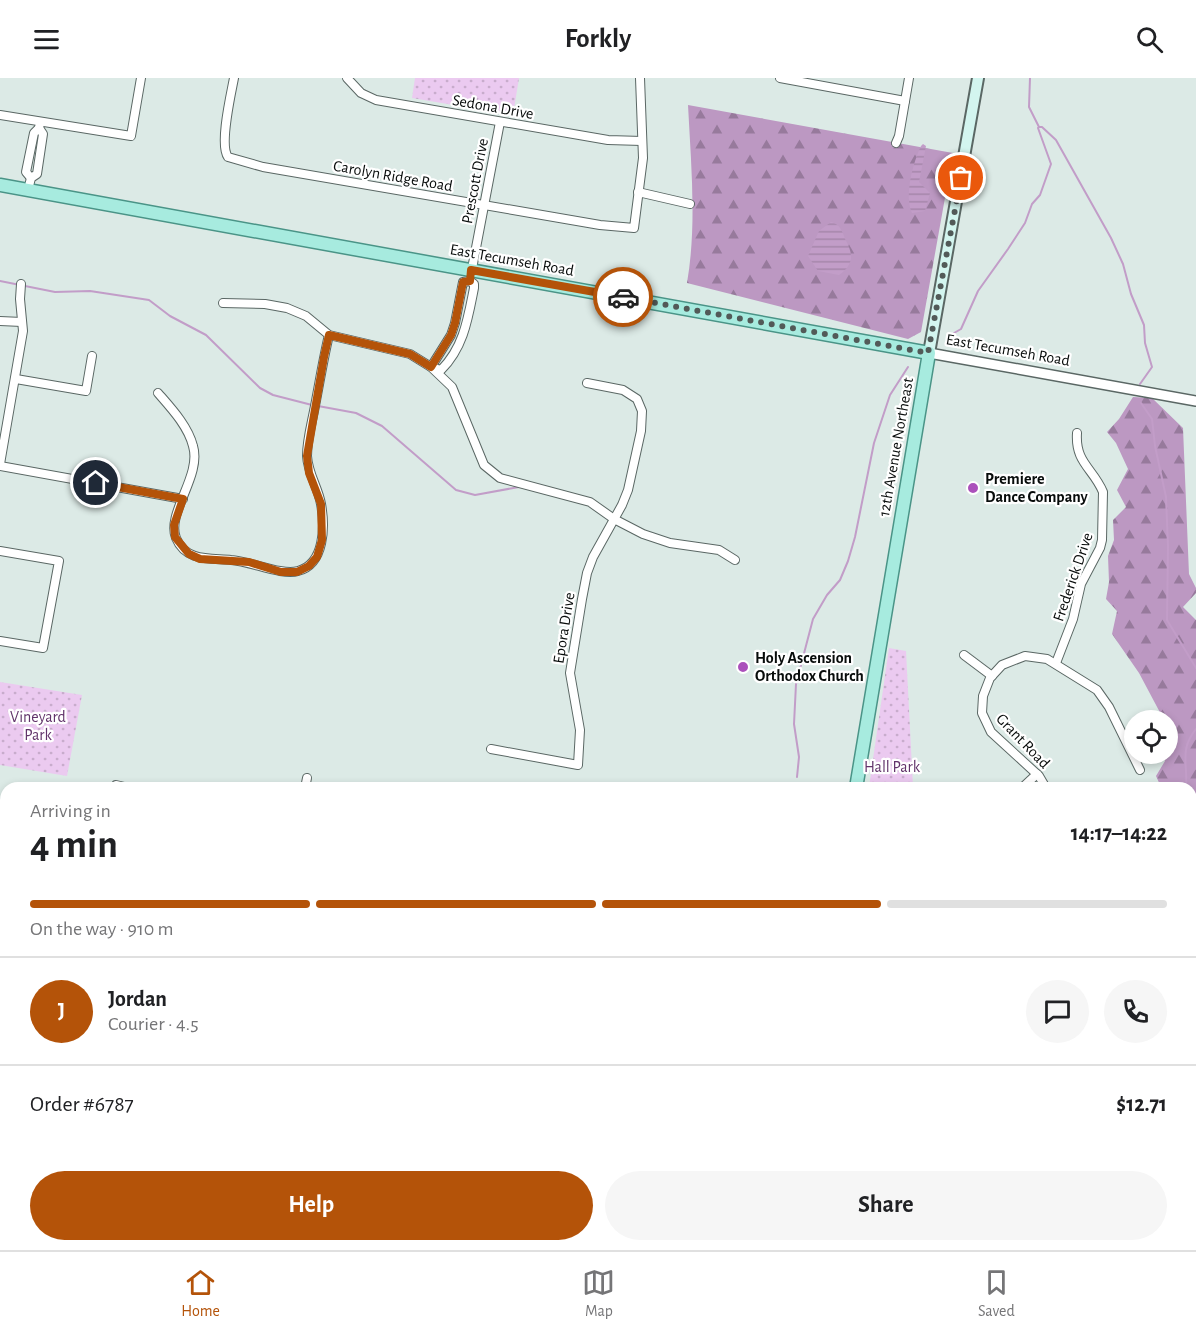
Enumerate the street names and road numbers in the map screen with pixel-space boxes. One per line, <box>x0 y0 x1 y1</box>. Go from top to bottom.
street label: Sedona Drive <box>451 92 535 122</box>
street label: Prescott Drive <box>459 137 491 225</box>
street label: Carolyn Ridge Road <box>332 158 454 195</box>
street label: East Tecumseh Road <box>449 241 575 279</box>
street label: East Tecumseh Road <box>945 331 1071 369</box>
street label: 12th Avenue Northeast <box>876 376 916 518</box>
street label: Frederick Drive <box>1050 530 1096 624</box>
street label: Epora Drive <box>550 591 578 665</box>
street label: Grant Road <box>993 710 1053 772</box>

